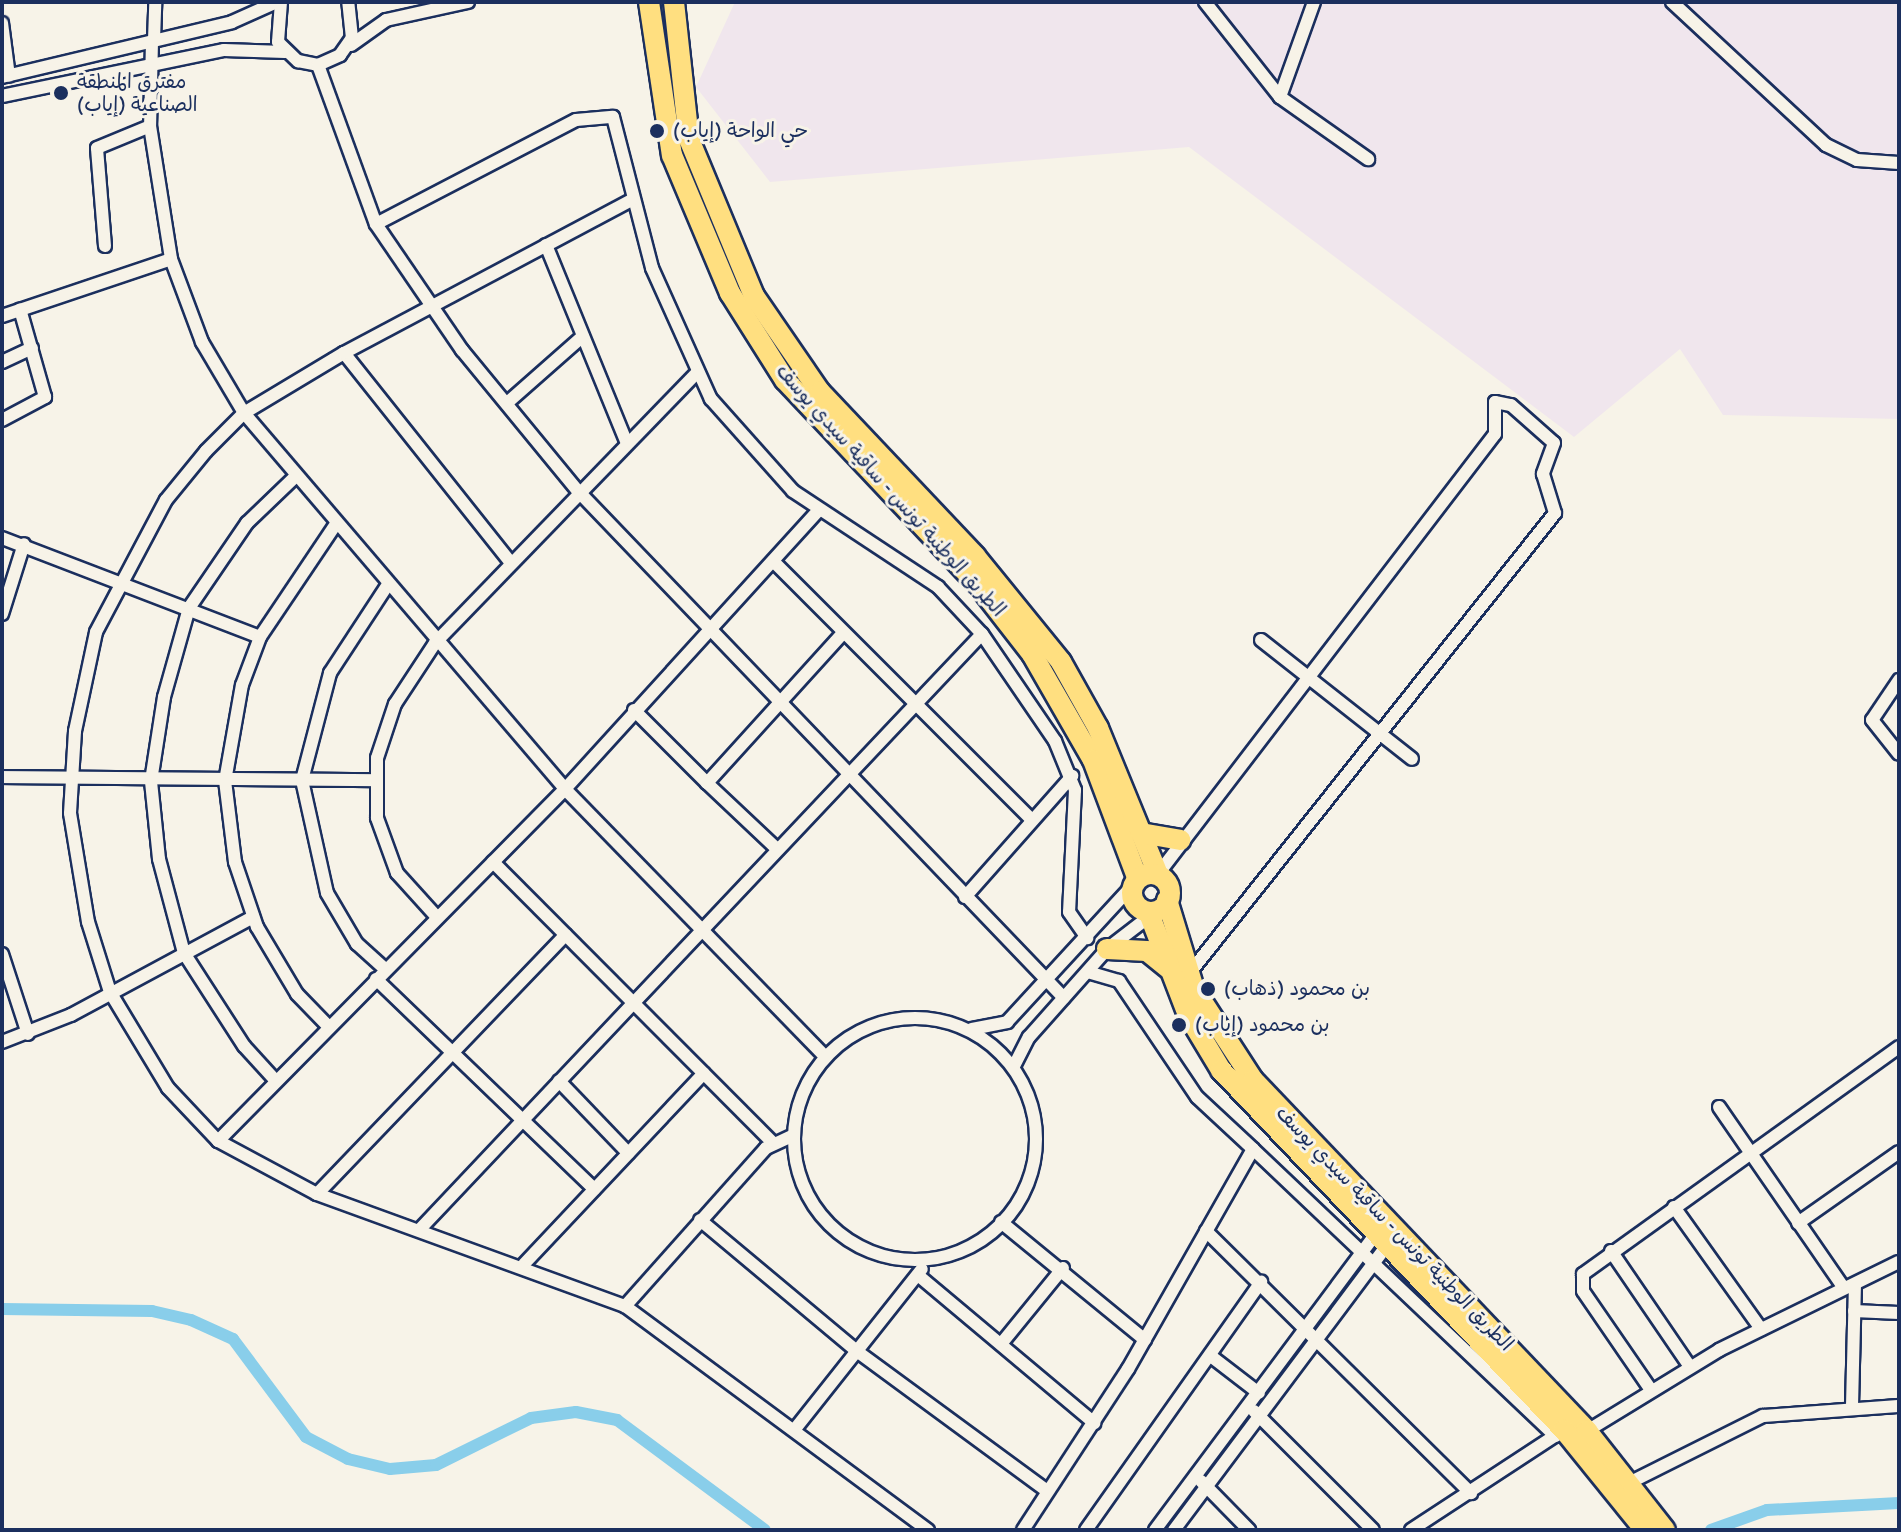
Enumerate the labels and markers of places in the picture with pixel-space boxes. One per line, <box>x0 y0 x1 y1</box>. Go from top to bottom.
place label: مفترق المنطقة الصناعية (إياب) <box>77 70 198 117</box>
marker: مفترق المنطقة الصناعية (إياب) <box>52 84 70 102</box>
place label: حي الواحة (إياب) <box>673 119 808 143</box>
marker: حي الواحة (إياب) <box>648 122 666 140</box>
place label: بن محمود (ذهاب) <box>1224 977 1370 1001</box>
marker: بن محمود (ذهاب) <box>1199 980 1217 998</box>
place label: بن محمود (إياب) <box>1195 1013 1330 1037</box>
marker: بن محمود (إياب) <box>1170 1016 1188 1034</box>

